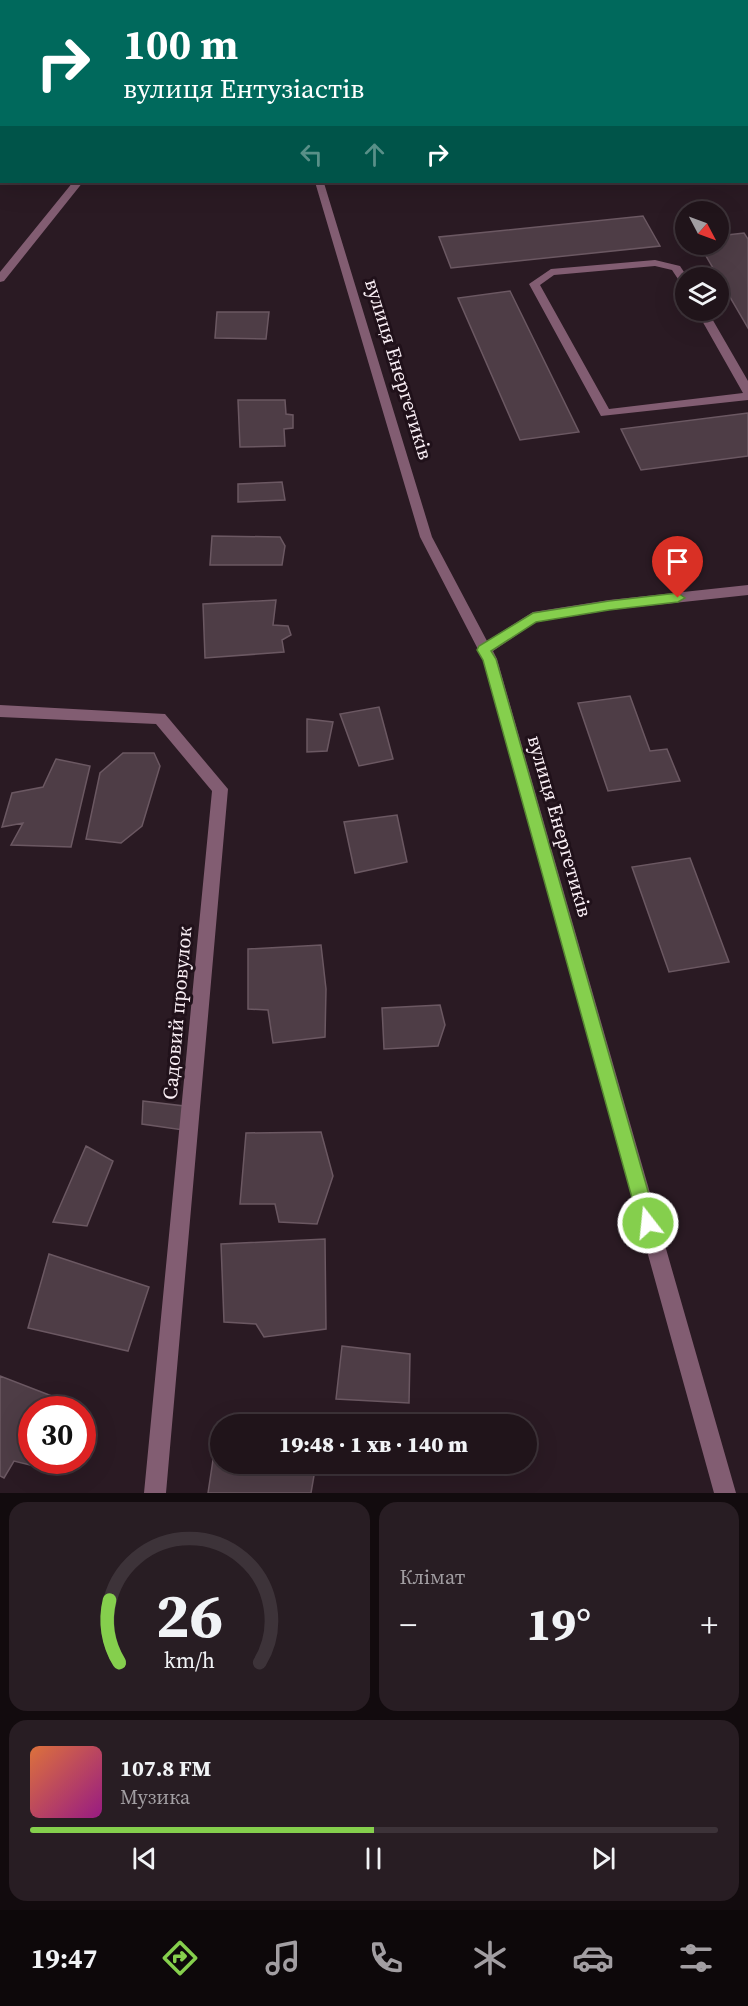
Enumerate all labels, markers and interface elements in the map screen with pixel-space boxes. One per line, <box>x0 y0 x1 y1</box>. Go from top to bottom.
text: 100 m <box>123 15 238 73</box>
icon: right <box>24 24 102 102</box>
text: вулиця Ентузіастів <box>123 70 364 107</box>
icon: left <box>295 138 328 171</box>
icon: ahead <box>358 138 391 171</box>
icon: right <box>421 138 454 171</box>
north arrow <box>675 201 729 255</box>
map controls <box>675 201 729 321</box>
button: layers <box>675 267 729 321</box>
street label: вулиця Енергетиків <box>358 275 440 463</box>
pin <box>652 536 703 598</box>
icon: arrive <box>661 545 694 578</box>
street label: вулиця Енергетиків <box>521 732 599 920</box>
street label: Садовий провулок <box>155 925 199 1101</box>
position arrow <box>616 1191 680 1255</box>
speed limit sign: 30 <box>18 1396 96 1474</box>
text: 19:48 · 1 хв · 140 m <box>279 1429 468 1459</box>
text: Клімат <box>400 1563 465 1591</box>
text: 26 <box>155 1572 223 1658</box>
text: 19° <box>527 1593 591 1655</box>
text: − <box>400 1602 417 1647</box>
text: + <box>700 1602 718 1647</box>
text: km/h <box>164 1647 215 1676</box>
text: 107.8 FM <box>120 1753 211 1783</box>
text: Музика <box>120 1783 190 1811</box>
icon: previous <box>128 1842 161 1875</box>
icon: pause <box>357 1842 390 1875</box>
icon: next <box>587 1842 620 1875</box>
icon: directions <box>159 1937 201 1979</box>
icon: music <box>262 1937 304 1979</box>
icon: phone <box>365 1937 407 1979</box>
icon: climate <box>469 1937 511 1979</box>
icon: car <box>572 1937 614 1979</box>
icon: filters <box>675 1937 717 1979</box>
text: 19:47 <box>31 1940 97 1977</box>

